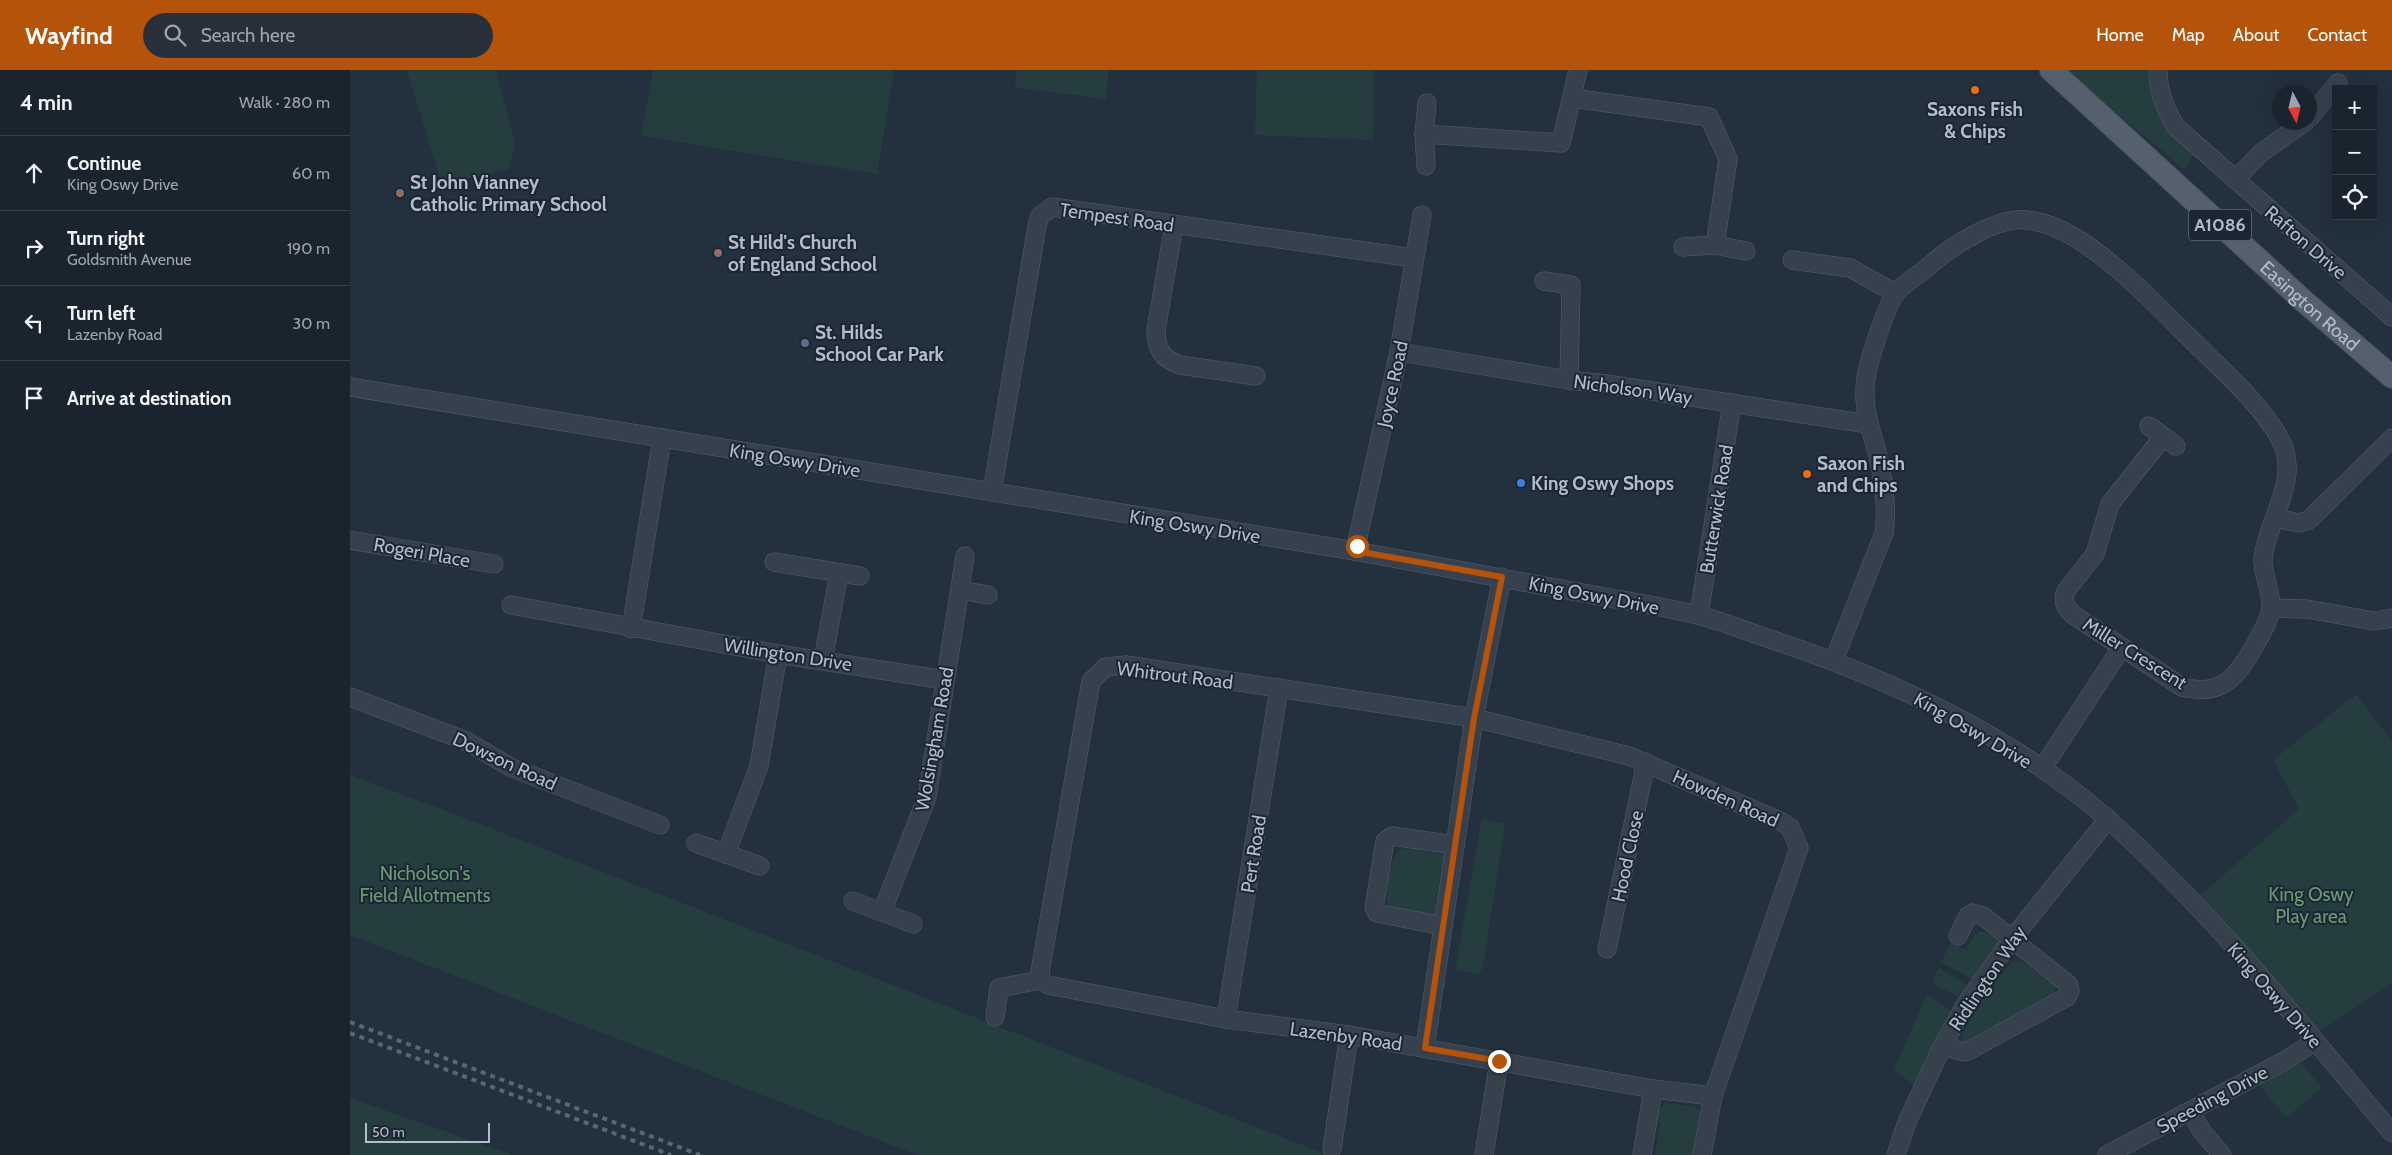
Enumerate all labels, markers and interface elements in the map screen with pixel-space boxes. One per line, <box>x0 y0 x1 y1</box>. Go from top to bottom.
search box <box>143 13 493 58</box>
text: Wayfind <box>25 21 113 50</box>
icon: search <box>161 21 189 49</box>
text: Search here <box>201 24 295 47</box>
text: Home <box>2096 24 2144 46</box>
text: Map <box>2172 24 2205 46</box>
text: About <box>2233 24 2279 46</box>
text: Contact <box>2307 24 2367 46</box>
marker: Saxons Fish & Chips <box>1969 84 1981 96</box>
north arrow <box>2272 85 2317 130</box>
map controls <box>2332 85 2377 220</box>
button: + <box>2332 85 2377 130</box>
text: 4 min <box>20 90 73 115</box>
text: Walk · 280 m <box>239 93 330 112</box>
place label: Saxons Fish & Chips <box>1927 98 2023 143</box>
button: − <box>2332 130 2377 175</box>
text: Continue <box>67 152 141 175</box>
icon: ahead <box>20 159 48 187</box>
text: 60 m <box>292 164 330 183</box>
place label: St John Vianney Catholic Primary School <box>410 171 607 216</box>
text: King Oswy Drive <box>67 175 178 194</box>
button: locate <box>2332 175 2377 220</box>
marker: St John Vianney Catholic Primary School <box>394 187 406 199</box>
street label: Tempest Road <box>1058 198 1176 237</box>
street label: Rafton Drive <box>2260 201 2352 284</box>
road number: A1086 <box>2189 210 2251 240</box>
text: Turn right <box>67 227 145 250</box>
place label: St Hild's Church of England School <box>728 231 877 276</box>
icon: right <box>20 234 48 262</box>
text: 190 m <box>287 239 330 258</box>
marker: St Hild's Church of England School <box>712 247 724 259</box>
text: Goldsmith Avenue <box>67 250 192 269</box>
street label: Easington Road <box>2255 256 2364 356</box>
text: Turn left <box>67 302 135 325</box>
icon: left <box>20 309 48 337</box>
text: 30 m <box>293 314 330 333</box>
place label: St. Hilds School Car Park <box>815 321 944 366</box>
text: Lazenby Road <box>67 325 162 344</box>
marker: St. Hilds School Car Park <box>799 337 811 349</box>
street label: Joyce Road <box>1372 339 1413 430</box>
street label: Nicholson Way <box>1572 370 1694 409</box>
icon: arrive <box>20 384 48 412</box>
text: Arrive at destination <box>67 387 231 410</box>
street label: King Oswy Drive <box>728 439 862 482</box>
street label: Butterwick Road <box>1695 443 1738 575</box>
place label: Saxon Fish and Chips <box>1817 452 1905 497</box>
marker: Saxon Fish and Chips <box>1801 468 1813 480</box>
place label: King Oswy Shops <box>1531 472 1674 495</box>
marker: King Oswy Shops <box>1515 477 1527 489</box>
street label: King Oswy Drive <box>1128 505 1262 548</box>
street label: Rogeri Place <box>372 533 472 572</box>
route start <box>1346 535 1369 558</box>
street label: King Oswy Drive <box>1527 572 1661 619</box>
street label: Miller Crescent <box>2079 612 2191 695</box>
street label: Willington Drive <box>722 633 854 676</box>
street label: Whitrout Road <box>1116 657 1234 694</box>
street label: Wolsingham Road <box>911 665 958 813</box>
street label: King Oswy Drive <box>1910 687 2036 774</box>
street label: Dowson Road <box>449 727 561 796</box>
street label: Howden Road <box>1669 765 1782 832</box>
street label: Hood Close <box>1607 808 1648 904</box>
street label: Pert Road <box>1236 814 1271 895</box>
park label: Nicholson's Field Allotments <box>359 862 491 907</box>
park label: King Oswy Play area <box>2268 883 2354 928</box>
street label: Ridlington Way <box>1944 921 2031 1035</box>
street label: King Oswy Drive <box>2223 938 2327 1053</box>
street label: Lazenby Road <box>1288 1017 1404 1056</box>
route end <box>1488 1050 1511 1073</box>
street label: Speeding Drive <box>2153 1060 2272 1138</box>
scale bar <box>365 1120 490 1143</box>
text: 50 m <box>372 1123 405 1141</box>

